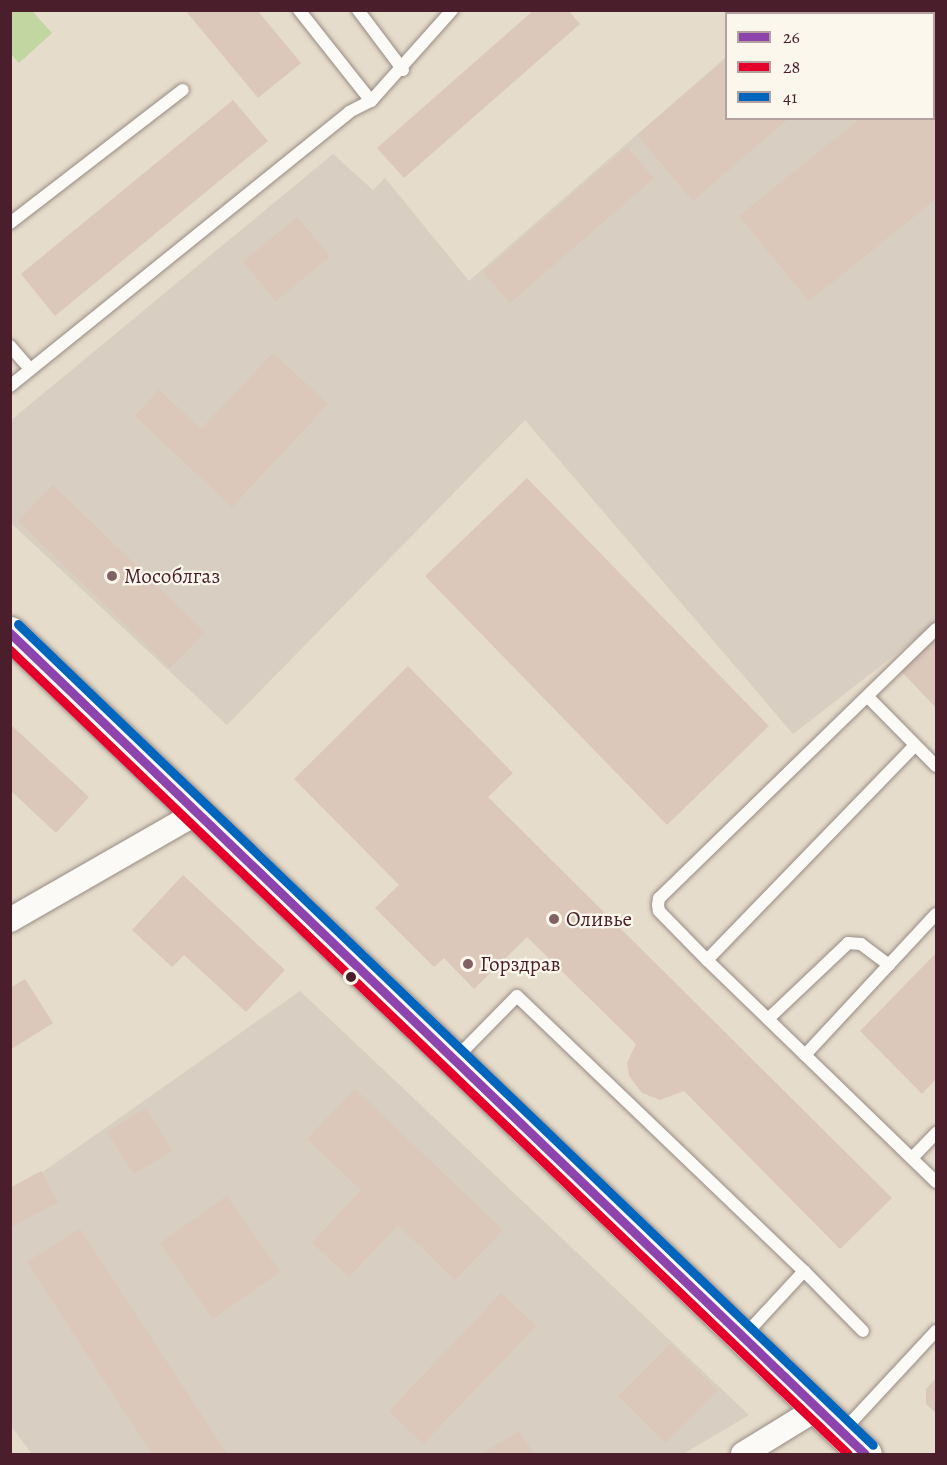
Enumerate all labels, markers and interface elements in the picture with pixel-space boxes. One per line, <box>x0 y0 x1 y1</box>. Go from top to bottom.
legend <box>725 12 935 120</box>
text: 26 <box>783 25 800 49</box>
text: 28 <box>783 55 800 79</box>
text: 41 <box>783 85 797 109</box>
place label: Мособлгаз <box>124 563 220 589</box>
marker: Мособлгаз <box>105 569 119 583</box>
place label: Оливье <box>566 906 632 932</box>
marker: Оливье <box>547 912 561 926</box>
place label: Горздрав <box>480 951 561 977</box>
marker: Горздрав <box>461 957 475 971</box>
unlabelled marker <box>345 971 357 983</box>

